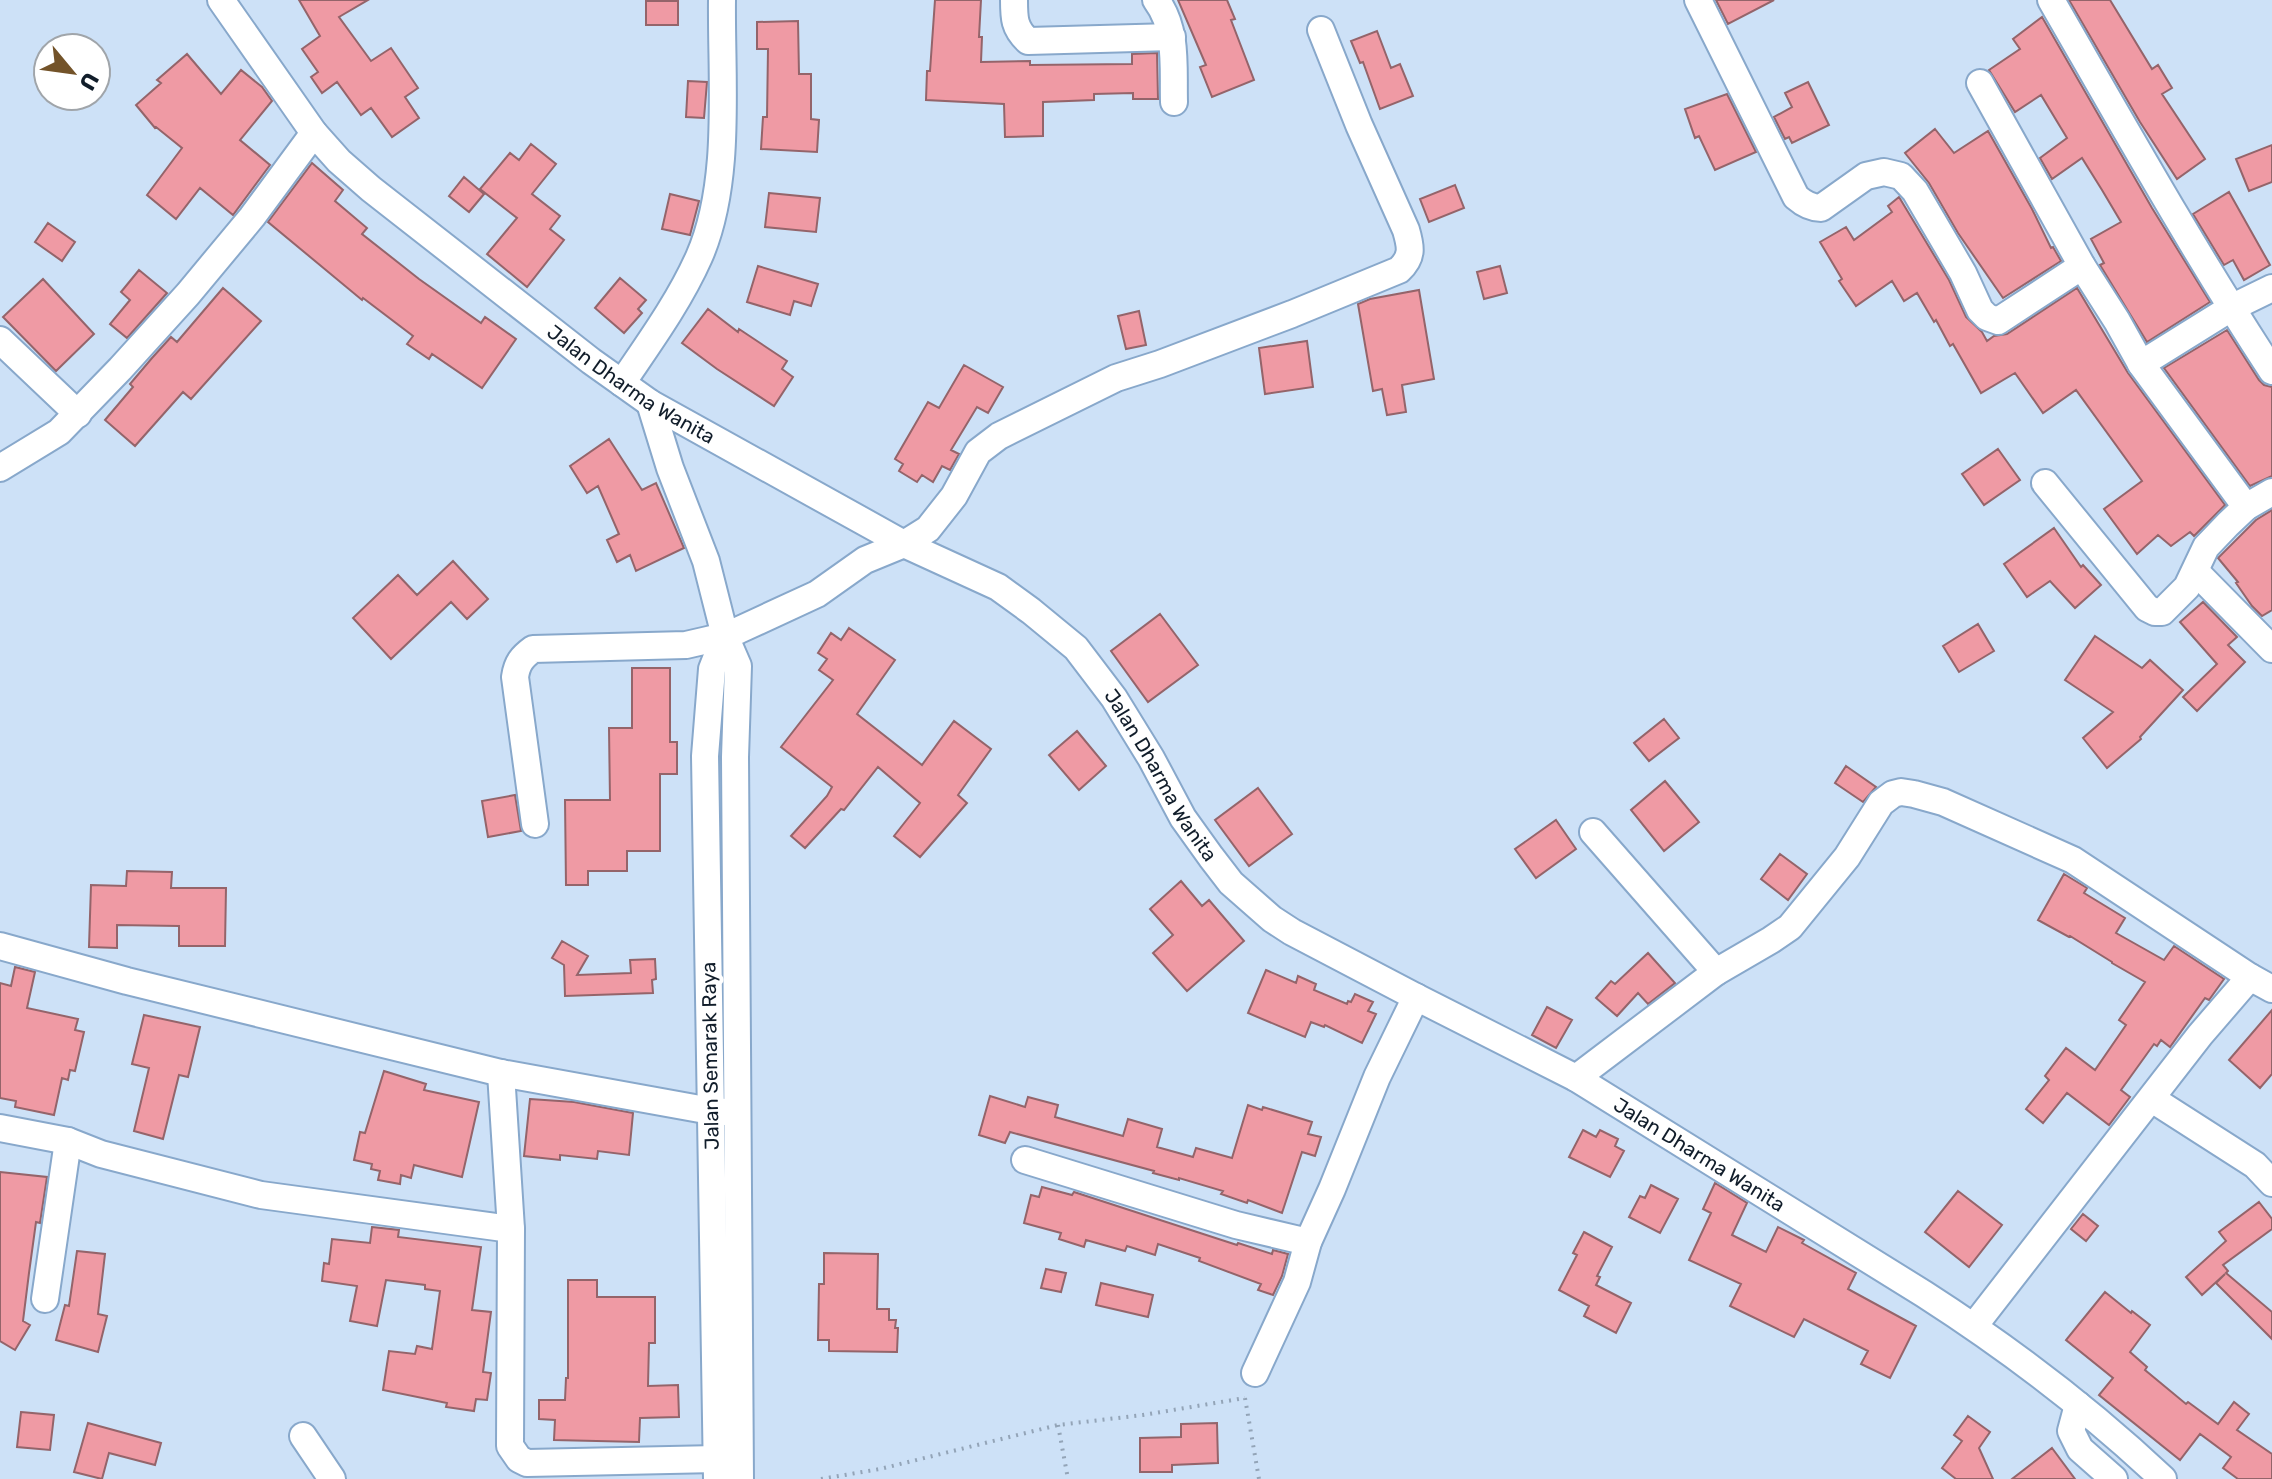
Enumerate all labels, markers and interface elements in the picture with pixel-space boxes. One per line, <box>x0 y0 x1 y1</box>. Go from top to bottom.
north arrow <box>32 32 112 112</box>
text: U <box>73 68 105 95</box>
street label: Jalan Dharma Wanita <box>543 319 719 449</box>
street label: Jalan Dharma Wanita <box>1099 684 1222 866</box>
street label: Jalan Semarak Raya <box>696 962 724 1150</box>
street label: Jalan Dharma Wanita <box>1609 1092 1789 1217</box>

